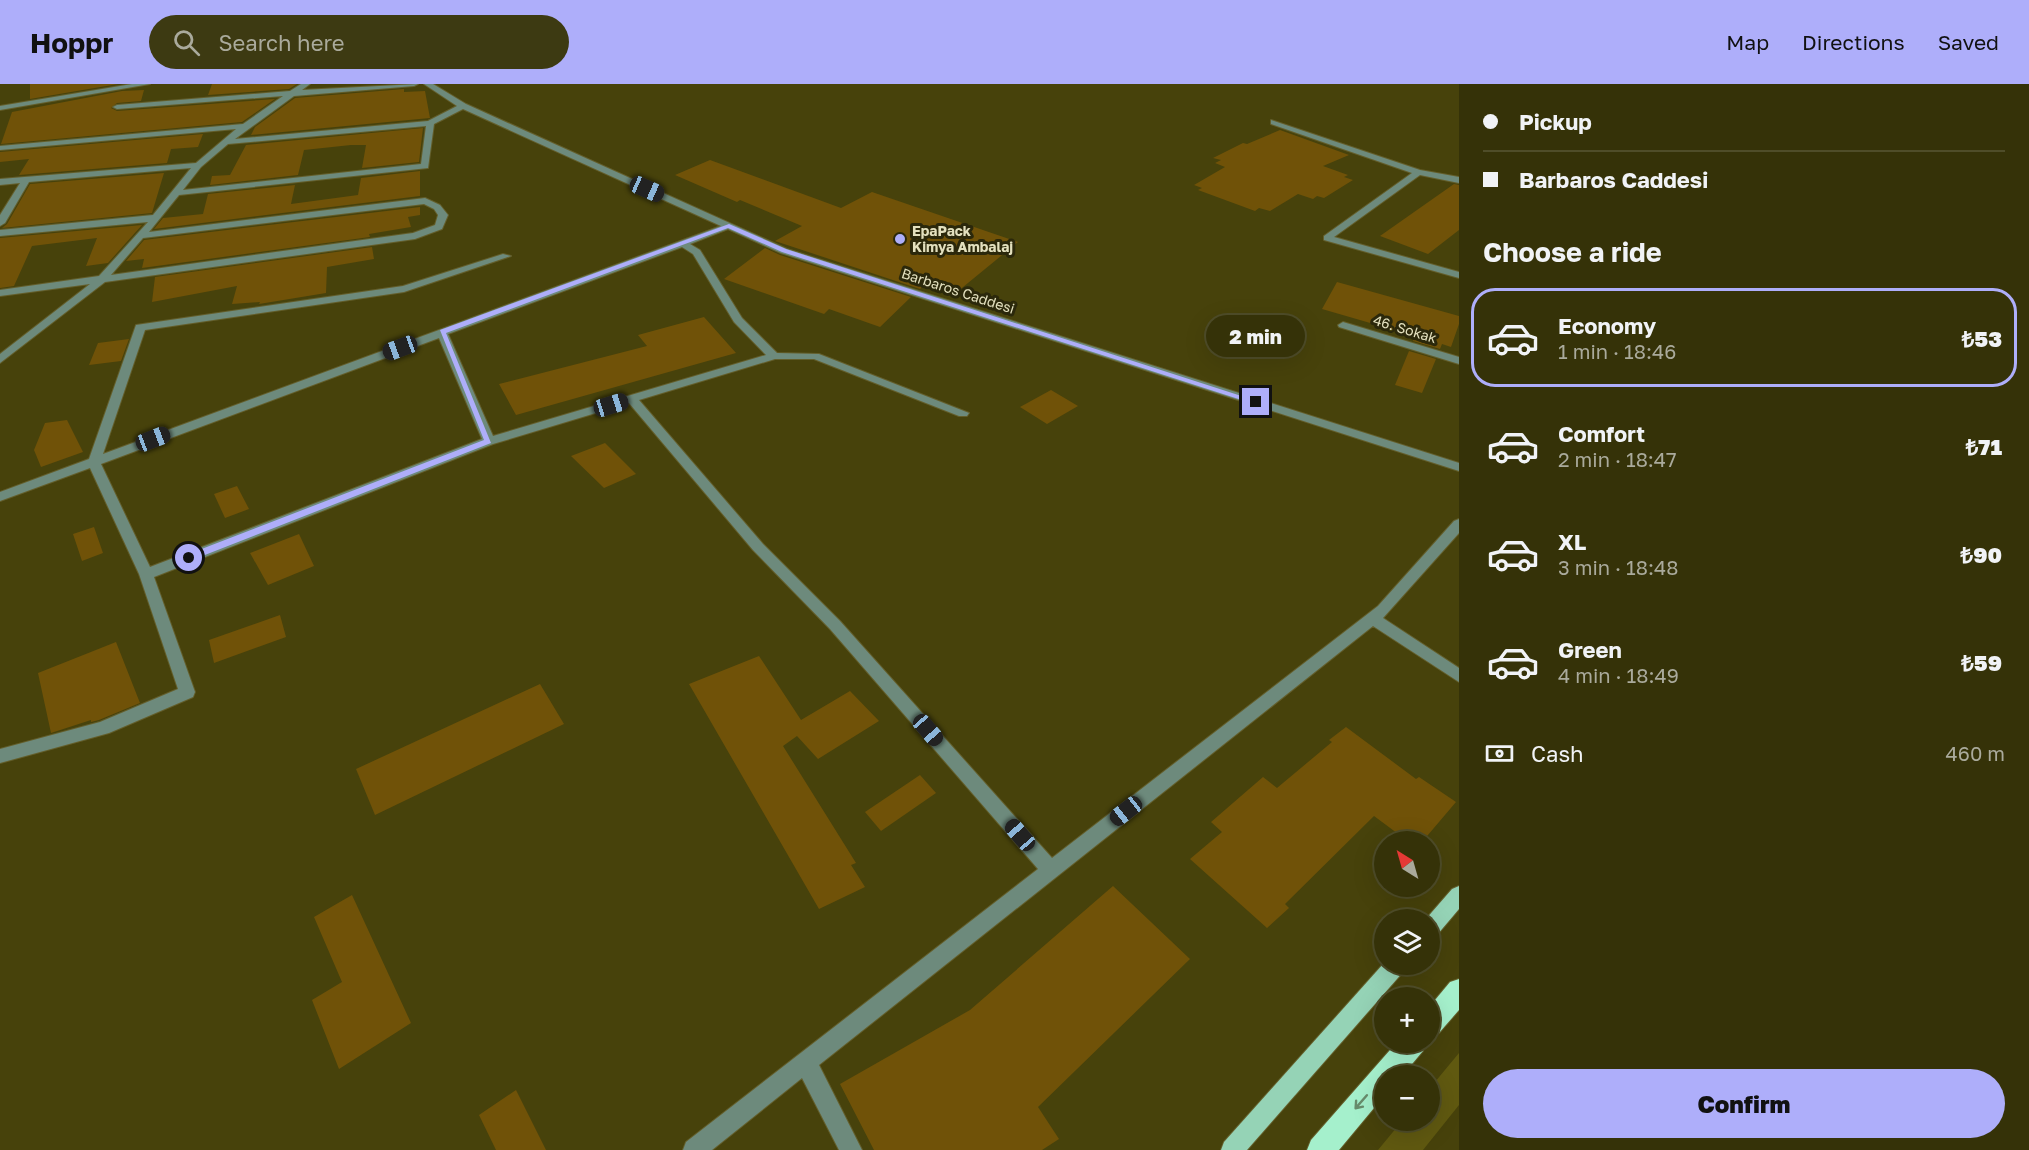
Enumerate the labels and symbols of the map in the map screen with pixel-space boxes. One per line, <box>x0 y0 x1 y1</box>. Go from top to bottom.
car <box>627 173 667 205</box>
place label: EpaPack Kimya Ambalaj <box>912 222 1013 255</box>
marker: EpaPack Kimya Ambalaj <box>893 232 907 246</box>
street label: Barbaros Caddesi <box>899 264 1017 317</box>
street label: 46. Sokak <box>1371 311 1439 346</box>
callout: 2 min <box>1206 315 1306 357</box>
car <box>380 333 420 363</box>
route end <box>1242 388 1269 415</box>
car <box>591 391 631 419</box>
car <box>133 424 173 454</box>
route start <box>175 544 202 571</box>
car <box>909 711 947 749</box>
car <box>1106 793 1146 829</box>
car <box>1001 816 1039 854</box>
north arrow <box>1374 831 1440 897</box>
one-way arrow <box>1354 1094 1368 1109</box>

